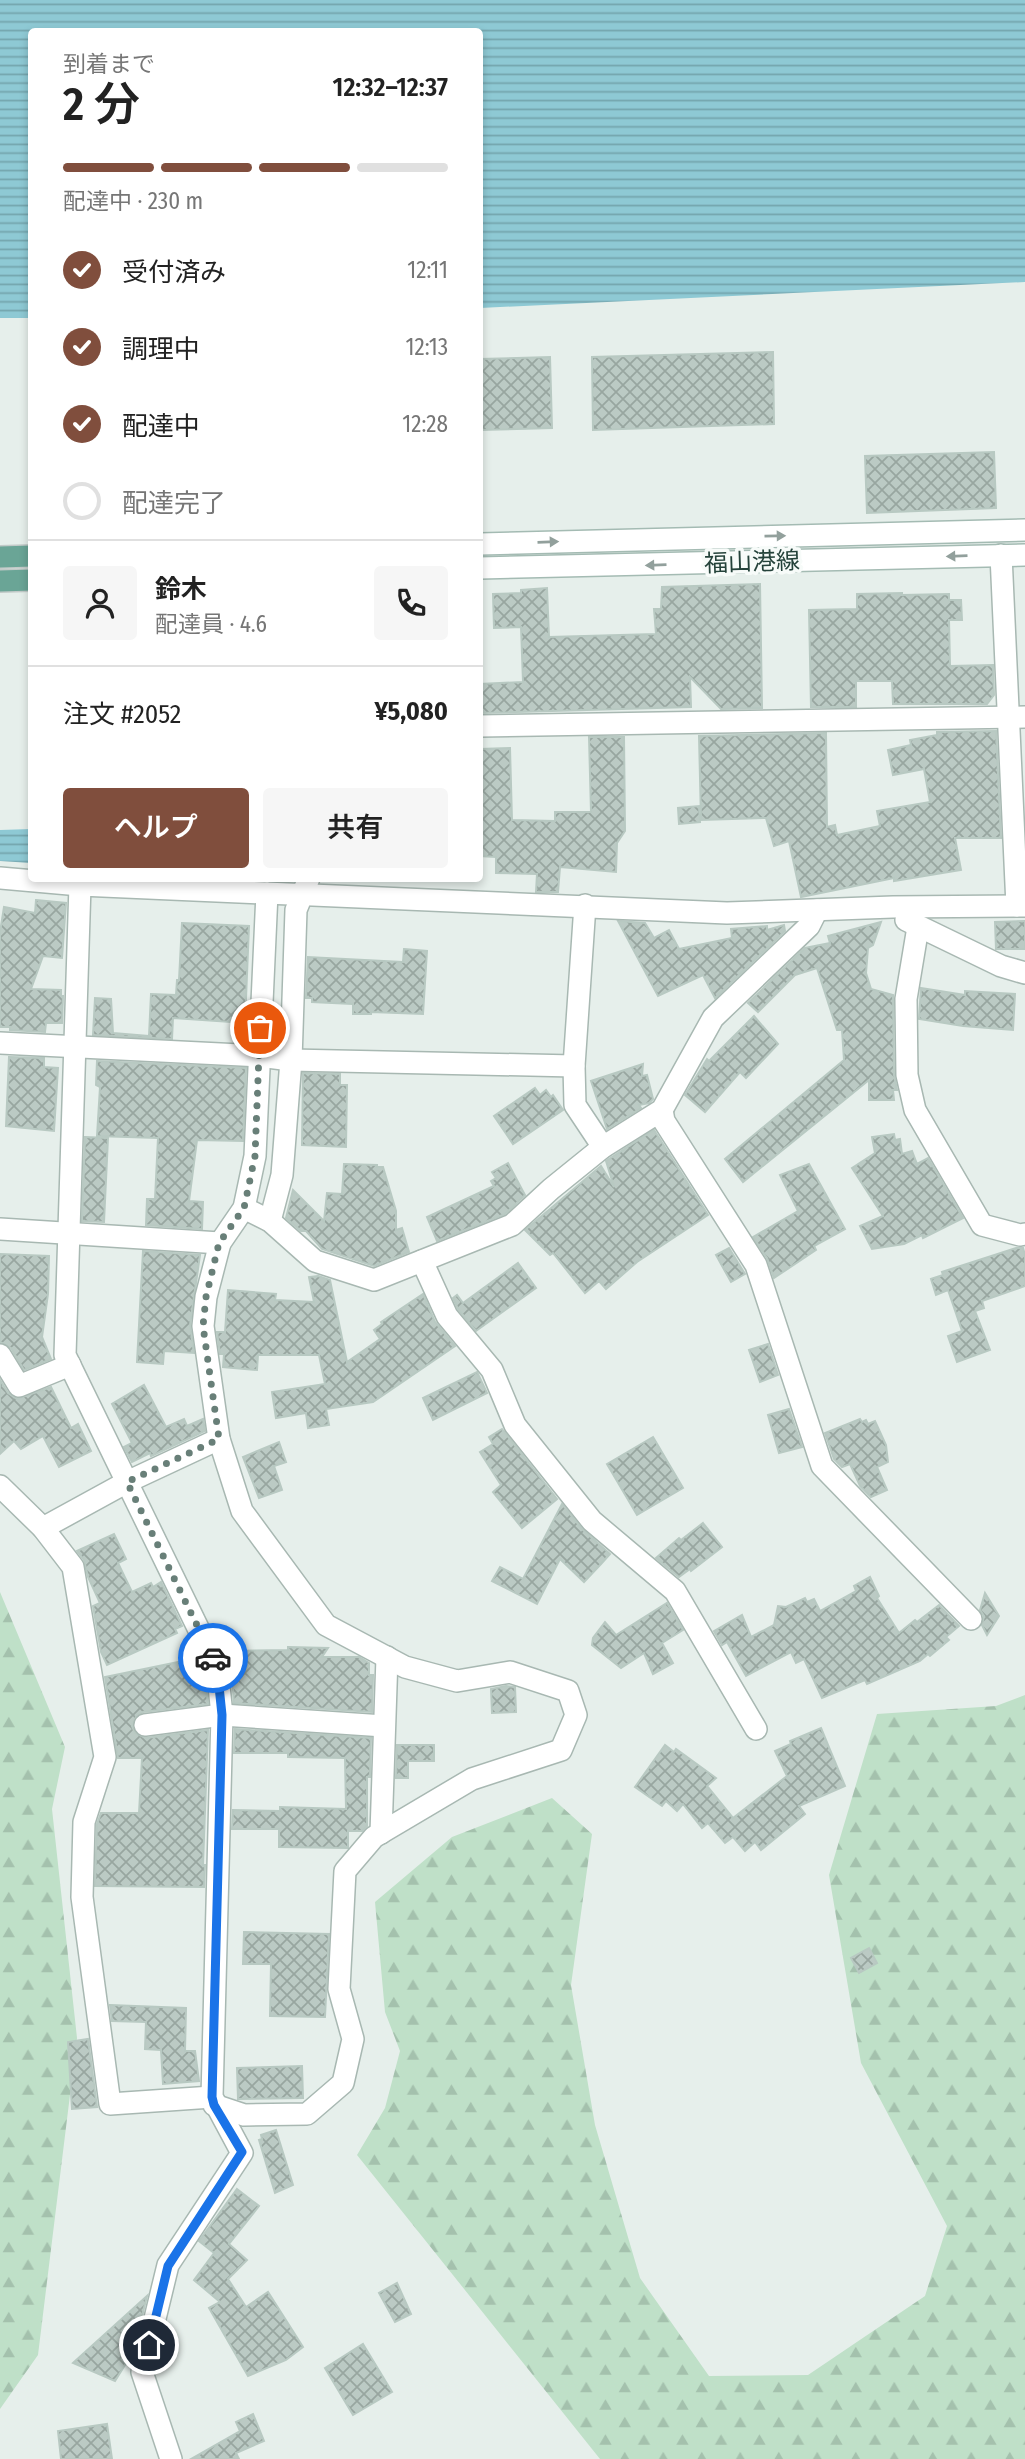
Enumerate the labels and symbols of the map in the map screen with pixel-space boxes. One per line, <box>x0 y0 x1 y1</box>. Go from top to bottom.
one-way arrow <box>764 530 786 542</box>
one-way arrow <box>537 536 559 547</box>
street label: 福山港線 <box>704 546 800 578</box>
one-way arrow <box>946 551 968 562</box>
one-way arrow <box>645 559 667 570</box>
pin <box>230 998 290 1058</box>
courier <box>178 1623 248 1693</box>
pin <box>119 2315 179 2375</box>

